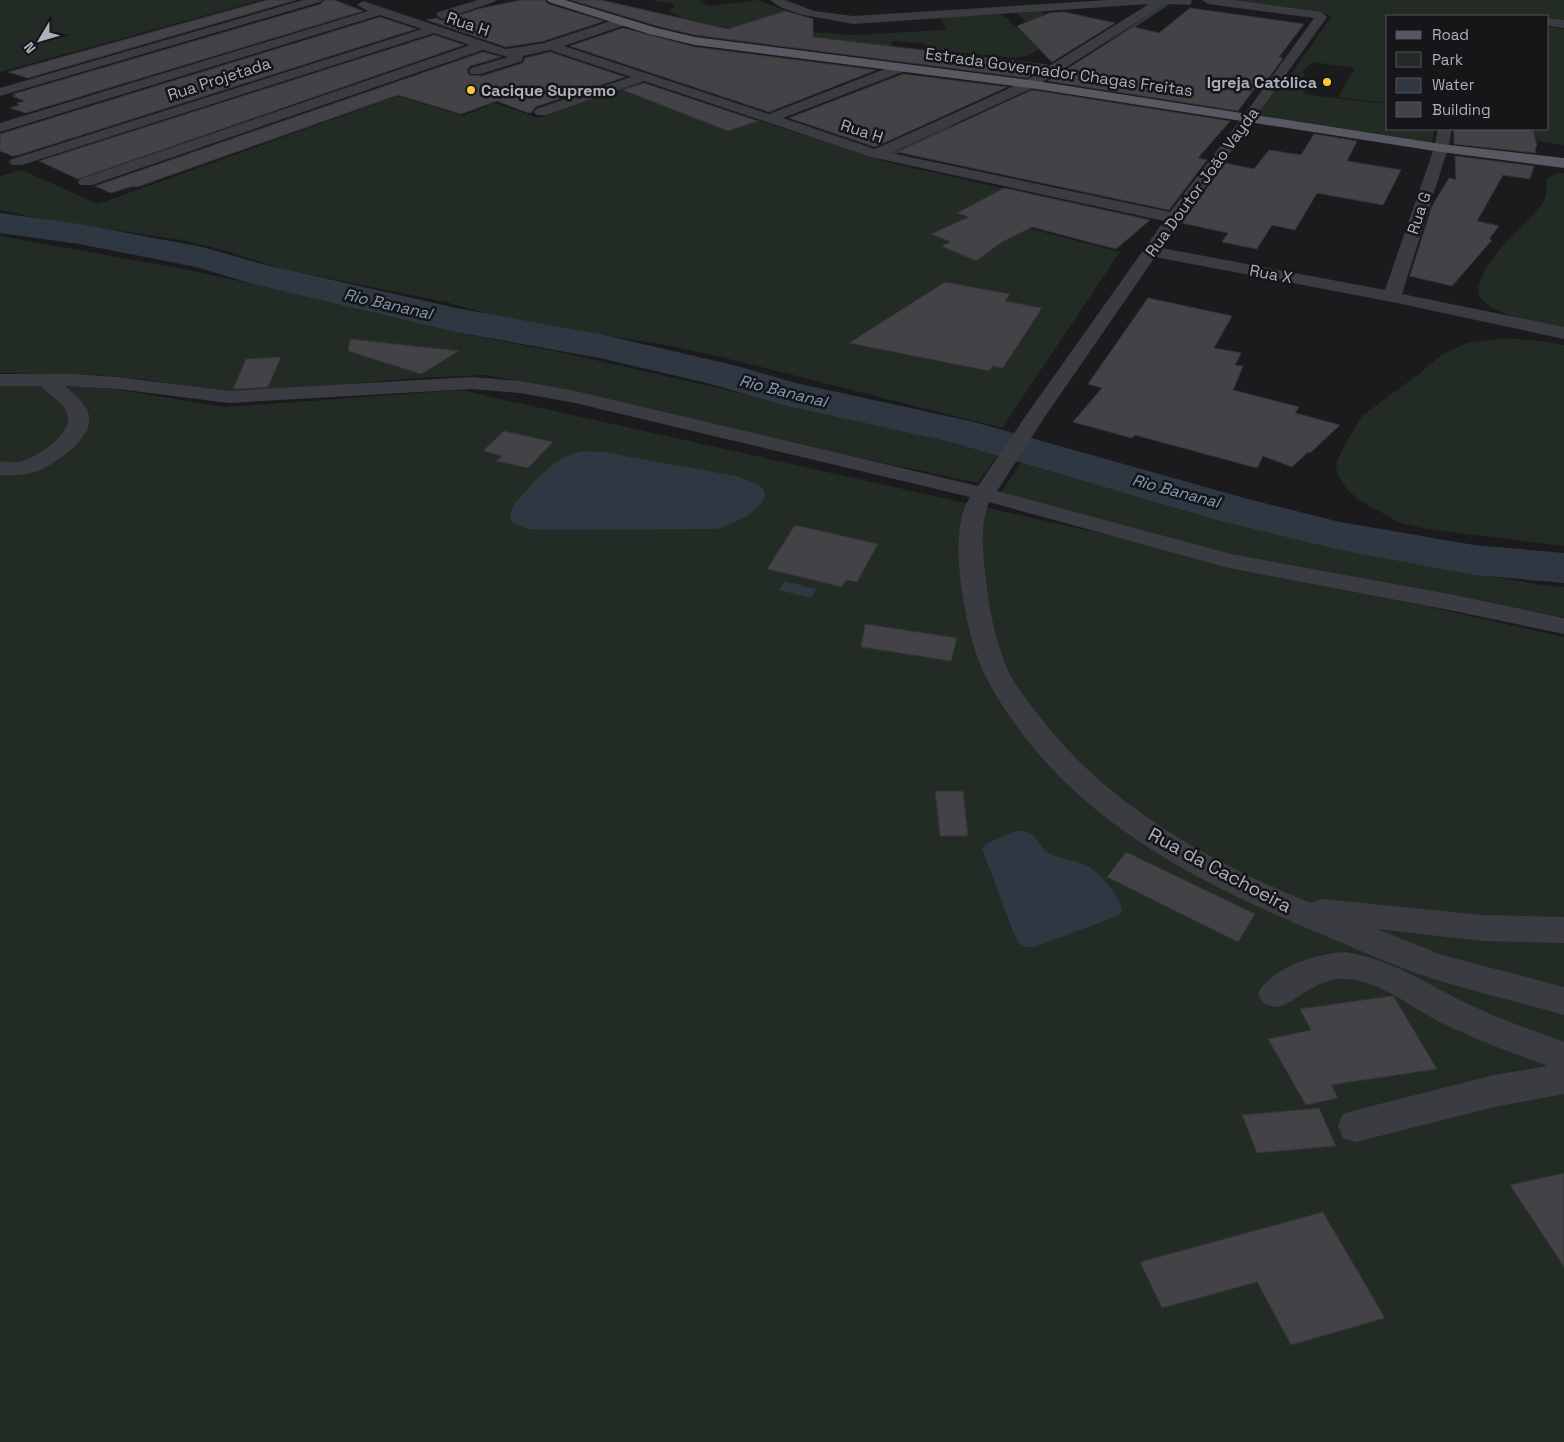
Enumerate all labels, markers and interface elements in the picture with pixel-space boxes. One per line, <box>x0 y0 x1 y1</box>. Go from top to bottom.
street label: Rua H <box>444 7 492 41</box>
north arrow <box>15 15 65 65</box>
legend <box>1386 15 1549 130</box>
text: Road <box>1432 25 1469 44</box>
text: N <box>20 39 40 57</box>
street label: Estrada Governador Chagas Freitas <box>924 43 1194 101</box>
text: Park <box>1432 50 1463 69</box>
street label: Rua Projetada <box>165 52 273 106</box>
place label: Igreja Católica <box>1207 72 1317 93</box>
text: Water <box>1432 75 1475 94</box>
marker: Igreja Católica <box>1321 76 1333 88</box>
place label: Cacique Supremo <box>481 80 616 101</box>
marker: Cacique Supremo <box>465 84 477 96</box>
text: Building <box>1432 100 1491 119</box>
street label: Rua Doutor João Vayda <box>1141 103 1263 261</box>
street label: Rua H <box>838 114 886 148</box>
street label: Rua G <box>1402 189 1436 237</box>
street label: Rua X <box>1248 260 1294 288</box>
water label: Rio Bananal <box>342 284 436 325</box>
water label: Rio Bananal <box>737 370 831 413</box>
water label: Rio Bananal <box>1130 469 1224 513</box>
street label: Rua da Cachoeira <box>1144 822 1296 918</box>

